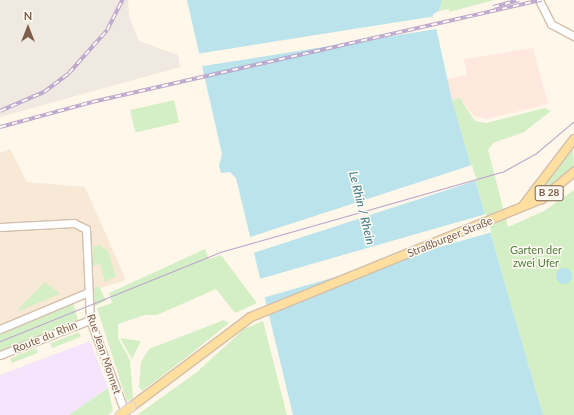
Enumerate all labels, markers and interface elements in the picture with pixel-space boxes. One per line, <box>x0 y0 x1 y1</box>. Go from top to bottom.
north arrow <box>8 8 48 48</box>
text: N <box>24 9 32 22</box>
water label: Le Rhin / Rhein <box>346 170 378 246</box>
road number: B 28 <box>534 185 564 201</box>
street label: Straßburger Straße <box>405 214 495 260</box>
park label: Garten der zwei Ufer <box>510 244 562 270</box>
street label: Rue Jean Monnet <box>84 312 124 396</box>
street label: Route du Rhin <box>11 318 79 356</box>

